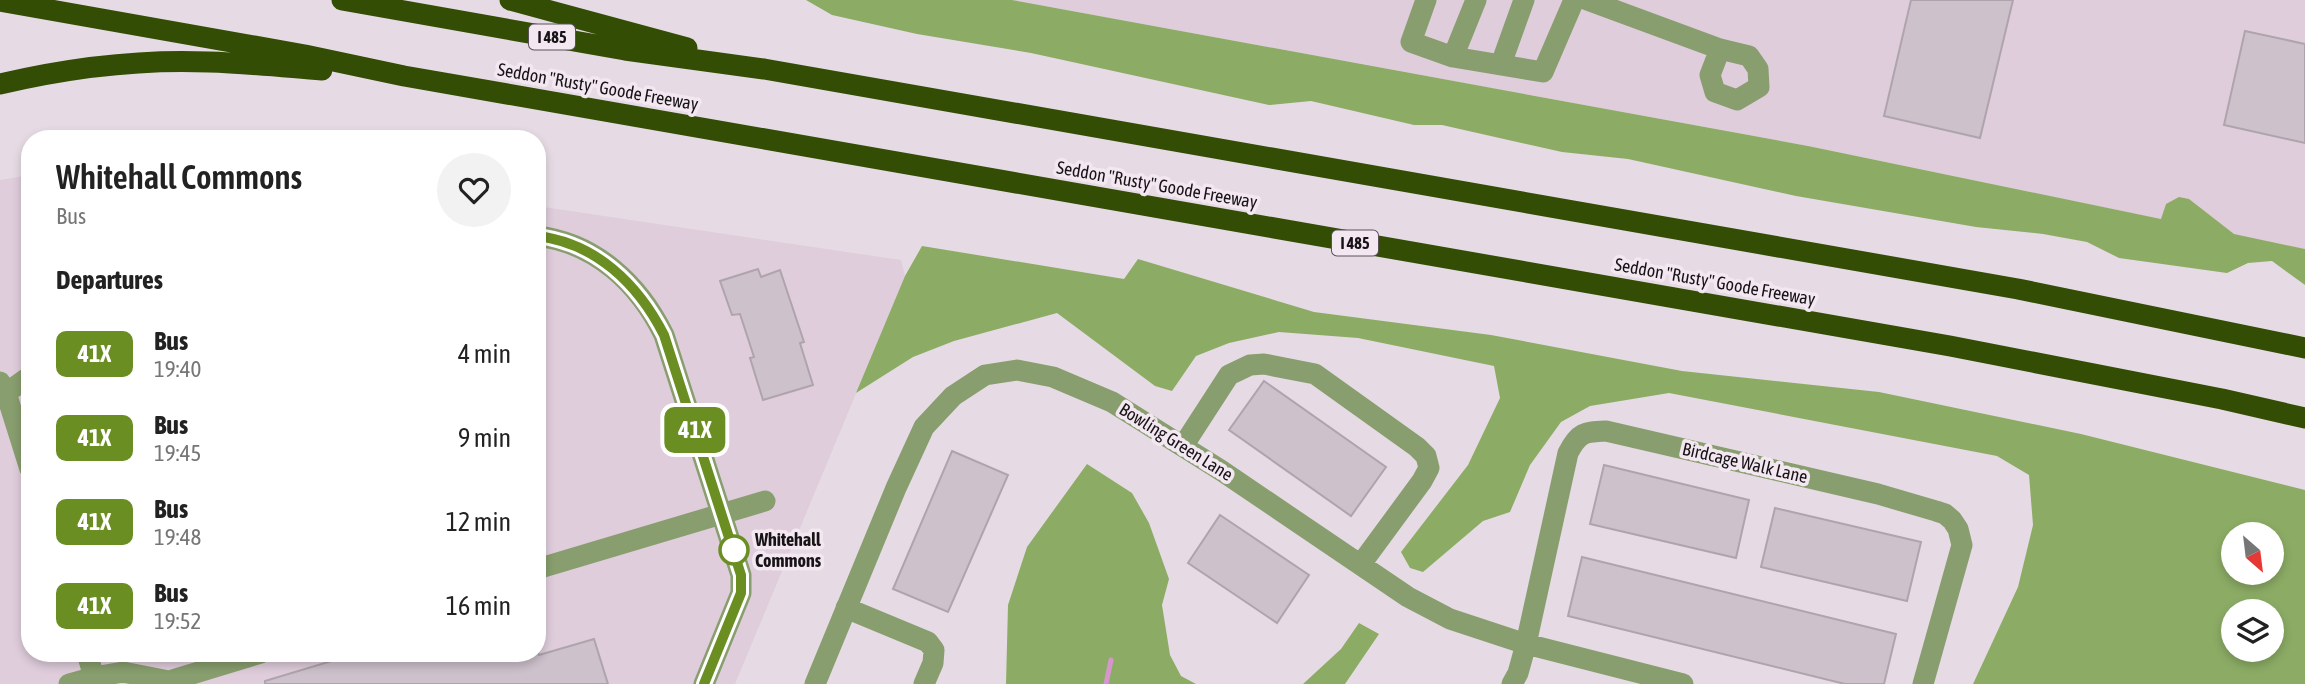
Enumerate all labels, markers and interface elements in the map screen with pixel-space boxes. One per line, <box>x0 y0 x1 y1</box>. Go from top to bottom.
road number: I 485 <box>529 24 575 50</box>
street label: Seddon "Rusty" Goode Freeway <box>496 58 700 115</box>
button: heart <box>437 153 511 227</box>
street label: Seddon "Rusty" Goode Freeway <box>1055 156 1259 213</box>
text: Whitehall Commons <box>56 158 302 196</box>
text: Bus <box>56 203 86 229</box>
road number: I 485 <box>1332 230 1378 256</box>
street label: Seddon "Rusty" Goode Freeway <box>1613 253 1817 310</box>
text: Departures <box>56 265 163 295</box>
text: Bus <box>154 326 188 356</box>
text: 4 min <box>458 339 511 369</box>
text: 41X <box>78 340 111 367</box>
text: 19:40 <box>154 356 201 382</box>
street label: Bowling Green Lane <box>1116 398 1237 485</box>
line badge: 41X <box>655 407 735 453</box>
text: Bus <box>154 410 188 440</box>
text: 41X <box>678 416 712 443</box>
text: 9 min <box>458 423 511 453</box>
text: 41X <box>78 424 111 451</box>
street label: Birdcage Walk Lane <box>1680 438 1810 487</box>
text: 19:45 <box>154 440 201 466</box>
text: Bus <box>154 494 188 524</box>
text: 12 min <box>446 507 511 537</box>
text: 41X <box>78 508 111 535</box>
north arrow <box>2221 522 2284 584</box>
map controls <box>2221 522 2284 662</box>
text: 19:48 <box>154 524 201 550</box>
place label: Whitehall Commons <box>754 529 822 571</box>
marker: Whitehall Commons <box>719 535 749 565</box>
text: Bus <box>154 578 188 608</box>
text: 16 min <box>446 591 511 621</box>
text: 41X <box>78 592 111 619</box>
button: layers <box>2221 599 2284 662</box>
text: 19:52 <box>154 608 201 634</box>

